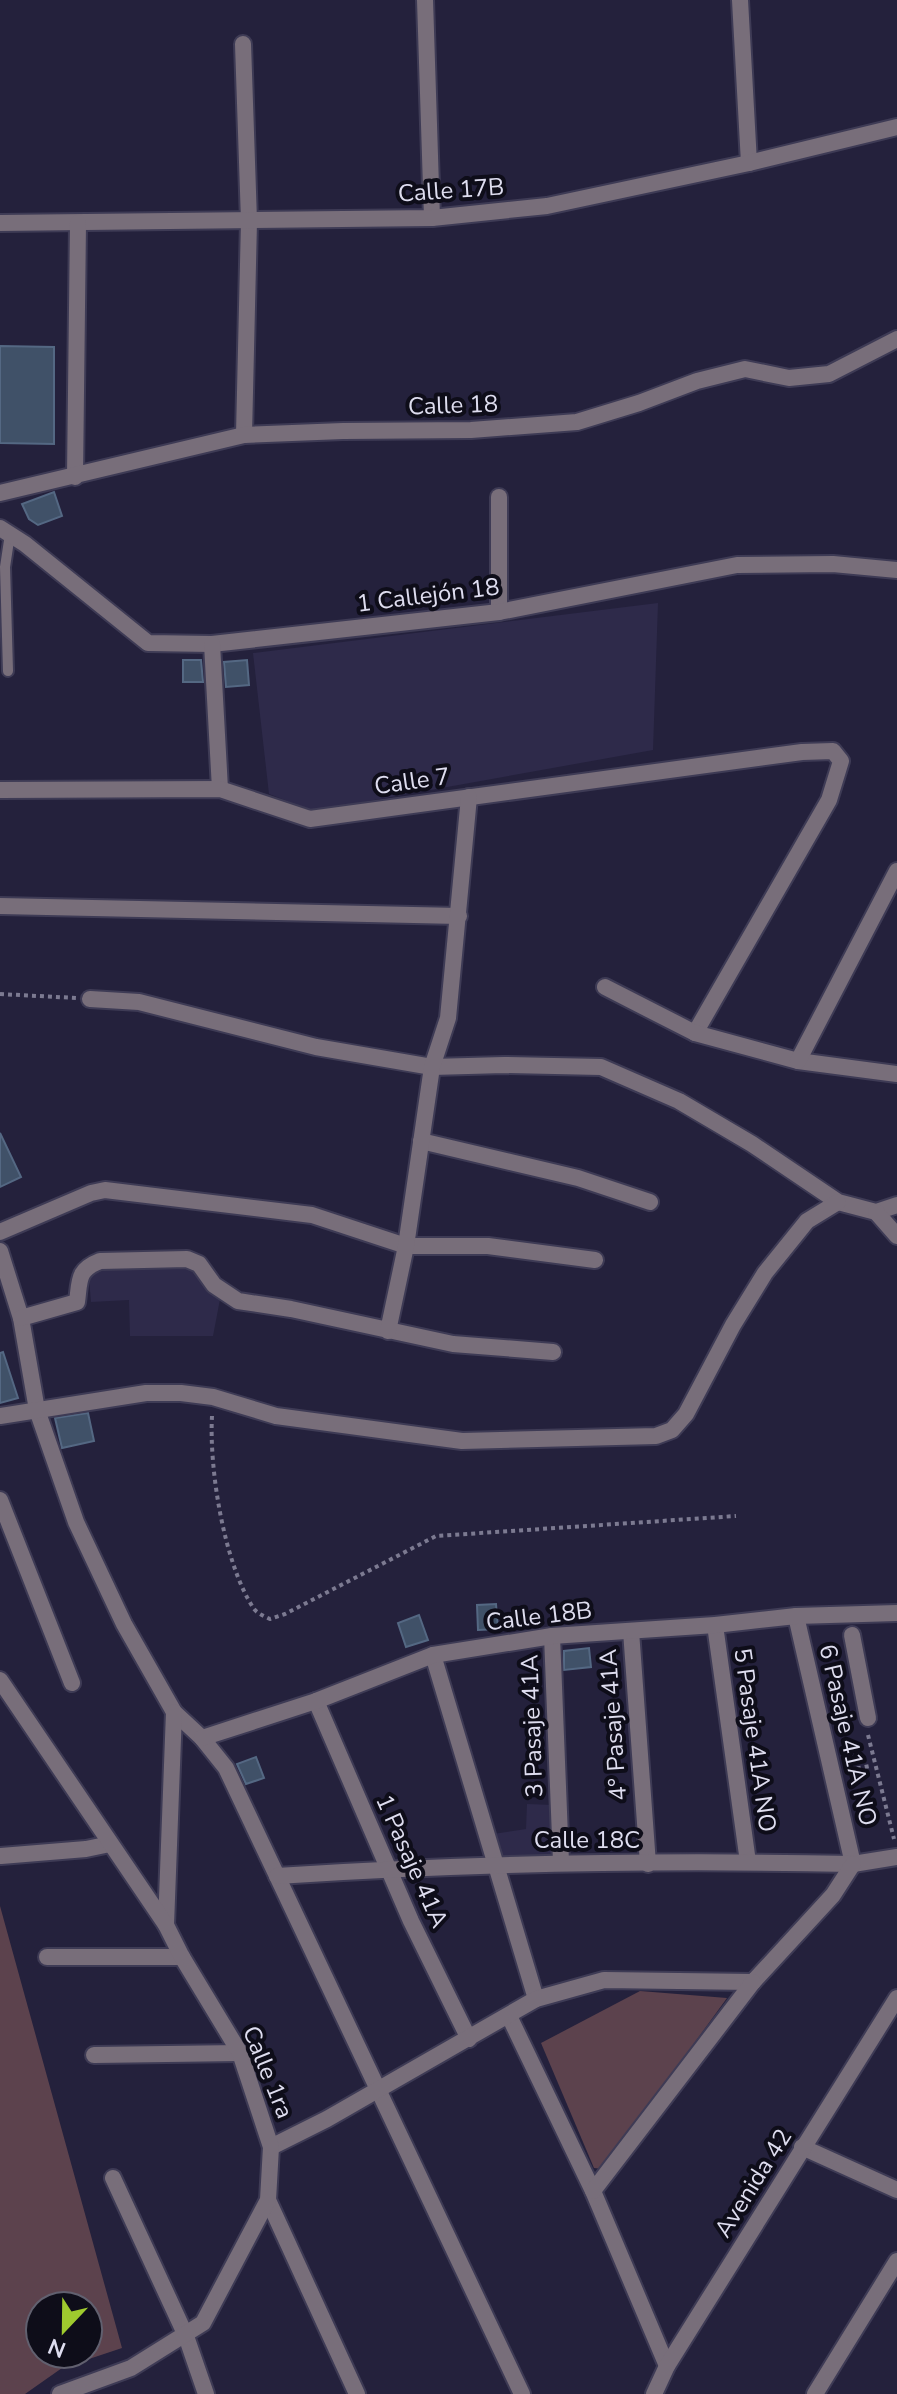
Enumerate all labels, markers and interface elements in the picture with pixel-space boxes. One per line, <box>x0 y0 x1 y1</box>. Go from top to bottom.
street label: Calle 17B <box>397 170 505 210</box>
street label: Calle 18 <box>407 387 499 423</box>
street label: 1 Callejón 18 <box>355 570 501 620</box>
street label: Calle 7 <box>372 760 452 802</box>
street label: Calle 18B <box>484 1594 594 1638</box>
street label: 6 Pasaje 41A NO <box>812 1641 884 1829</box>
street label: 5 Pasaje 41A NO <box>726 1646 784 1834</box>
street label: 4° Pasaje 41A <box>592 1648 634 1802</box>
street label: 3 Pasaje 41A <box>513 1653 550 1798</box>
street label: 1 Pasaje 41A <box>368 1789 456 1933</box>
street label: Calle 18C <box>534 1824 640 1856</box>
street label: Calle 1ra <box>235 2021 301 2123</box>
street label: Avenida 42 <box>707 2122 799 2244</box>
north arrow <box>24 2290 104 2370</box>
text: N <box>44 2331 70 2365</box>

